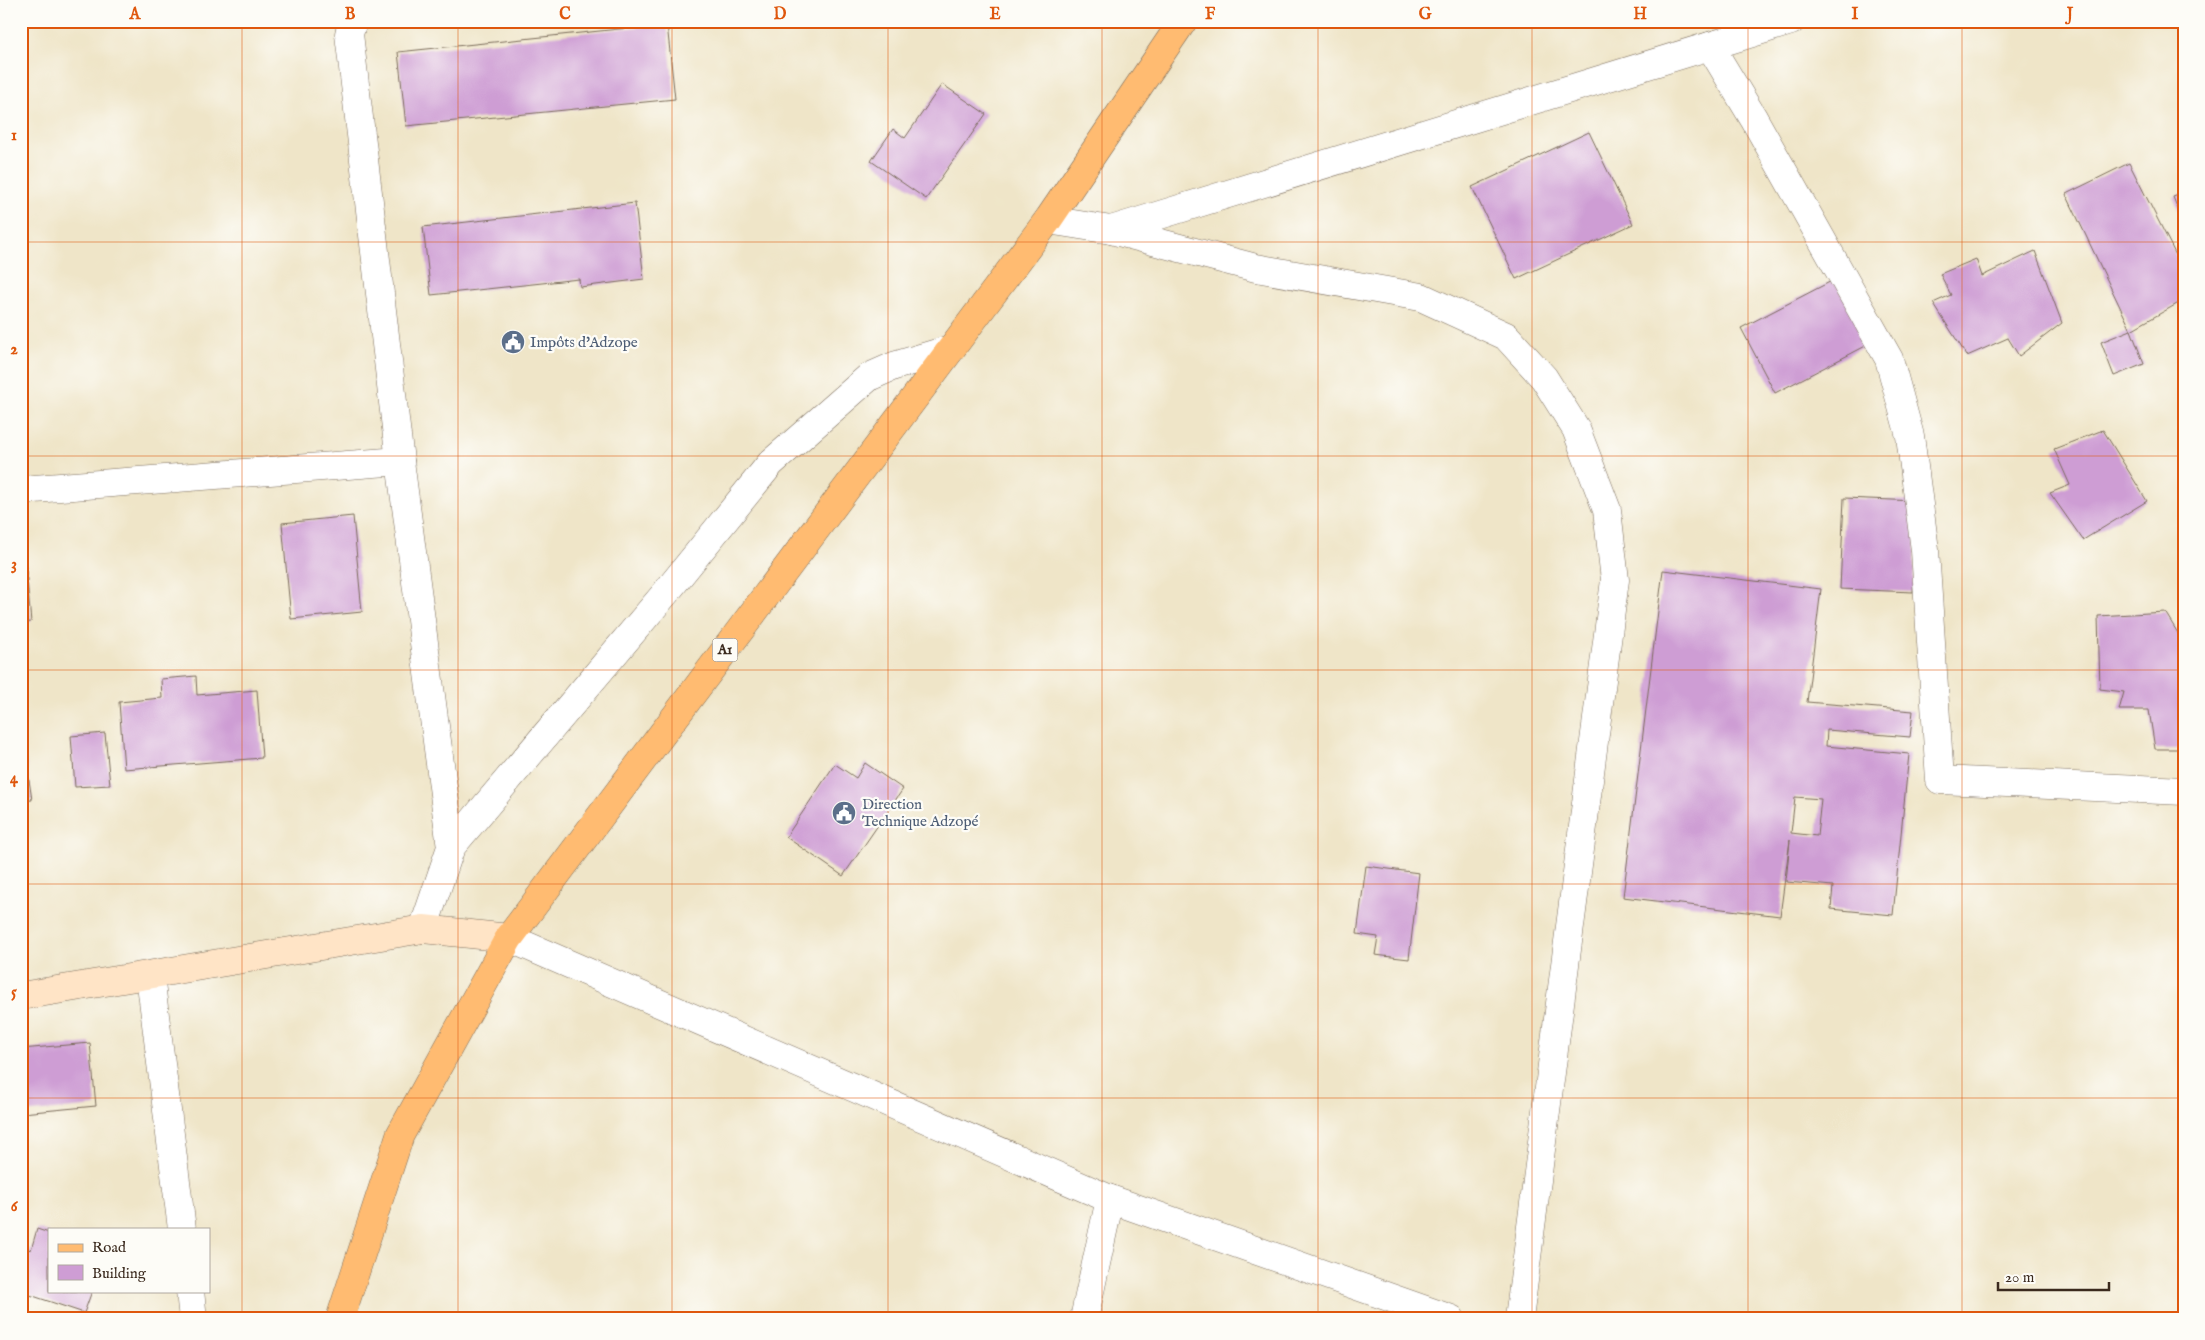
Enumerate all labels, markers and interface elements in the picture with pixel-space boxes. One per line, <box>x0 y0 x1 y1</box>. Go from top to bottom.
text: A <box>129 5 142 25</box>
text: B <box>345 5 356 25</box>
text: C <box>559 5 571 25</box>
text: D <box>774 5 787 25</box>
text: E <box>989 5 1001 25</box>
text: F <box>1205 5 1216 25</box>
text: G <box>1419 5 1432 25</box>
text: H <box>1633 5 1647 25</box>
text: I <box>1852 5 1859 25</box>
text: J <box>2065 5 2074 25</box>
text: 1 <box>11 126 17 146</box>
public building icon: Impôts d'Adzope <box>500 329 526 355</box>
place label: Impôts d'Adzope <box>530 333 638 352</box>
text: 2 <box>10 340 18 360</box>
text: 3 <box>11 555 17 575</box>
road number: A1 <box>712 638 738 662</box>
text: 4 <box>10 769 19 789</box>
place label: Direction Technique Adzopé <box>862 795 979 831</box>
public building icon: Direction Technique Adzopé <box>831 800 857 826</box>
text: 5 <box>11 983 17 1003</box>
text: 6 <box>11 1197 19 1217</box>
legend <box>48 1228 210 1292</box>
text: Road <box>92 1238 127 1257</box>
scale bar <box>1998 1260 2109 1292</box>
text: Building <box>92 1264 147 1283</box>
text: 20 m <box>2005 1268 2035 1287</box>

